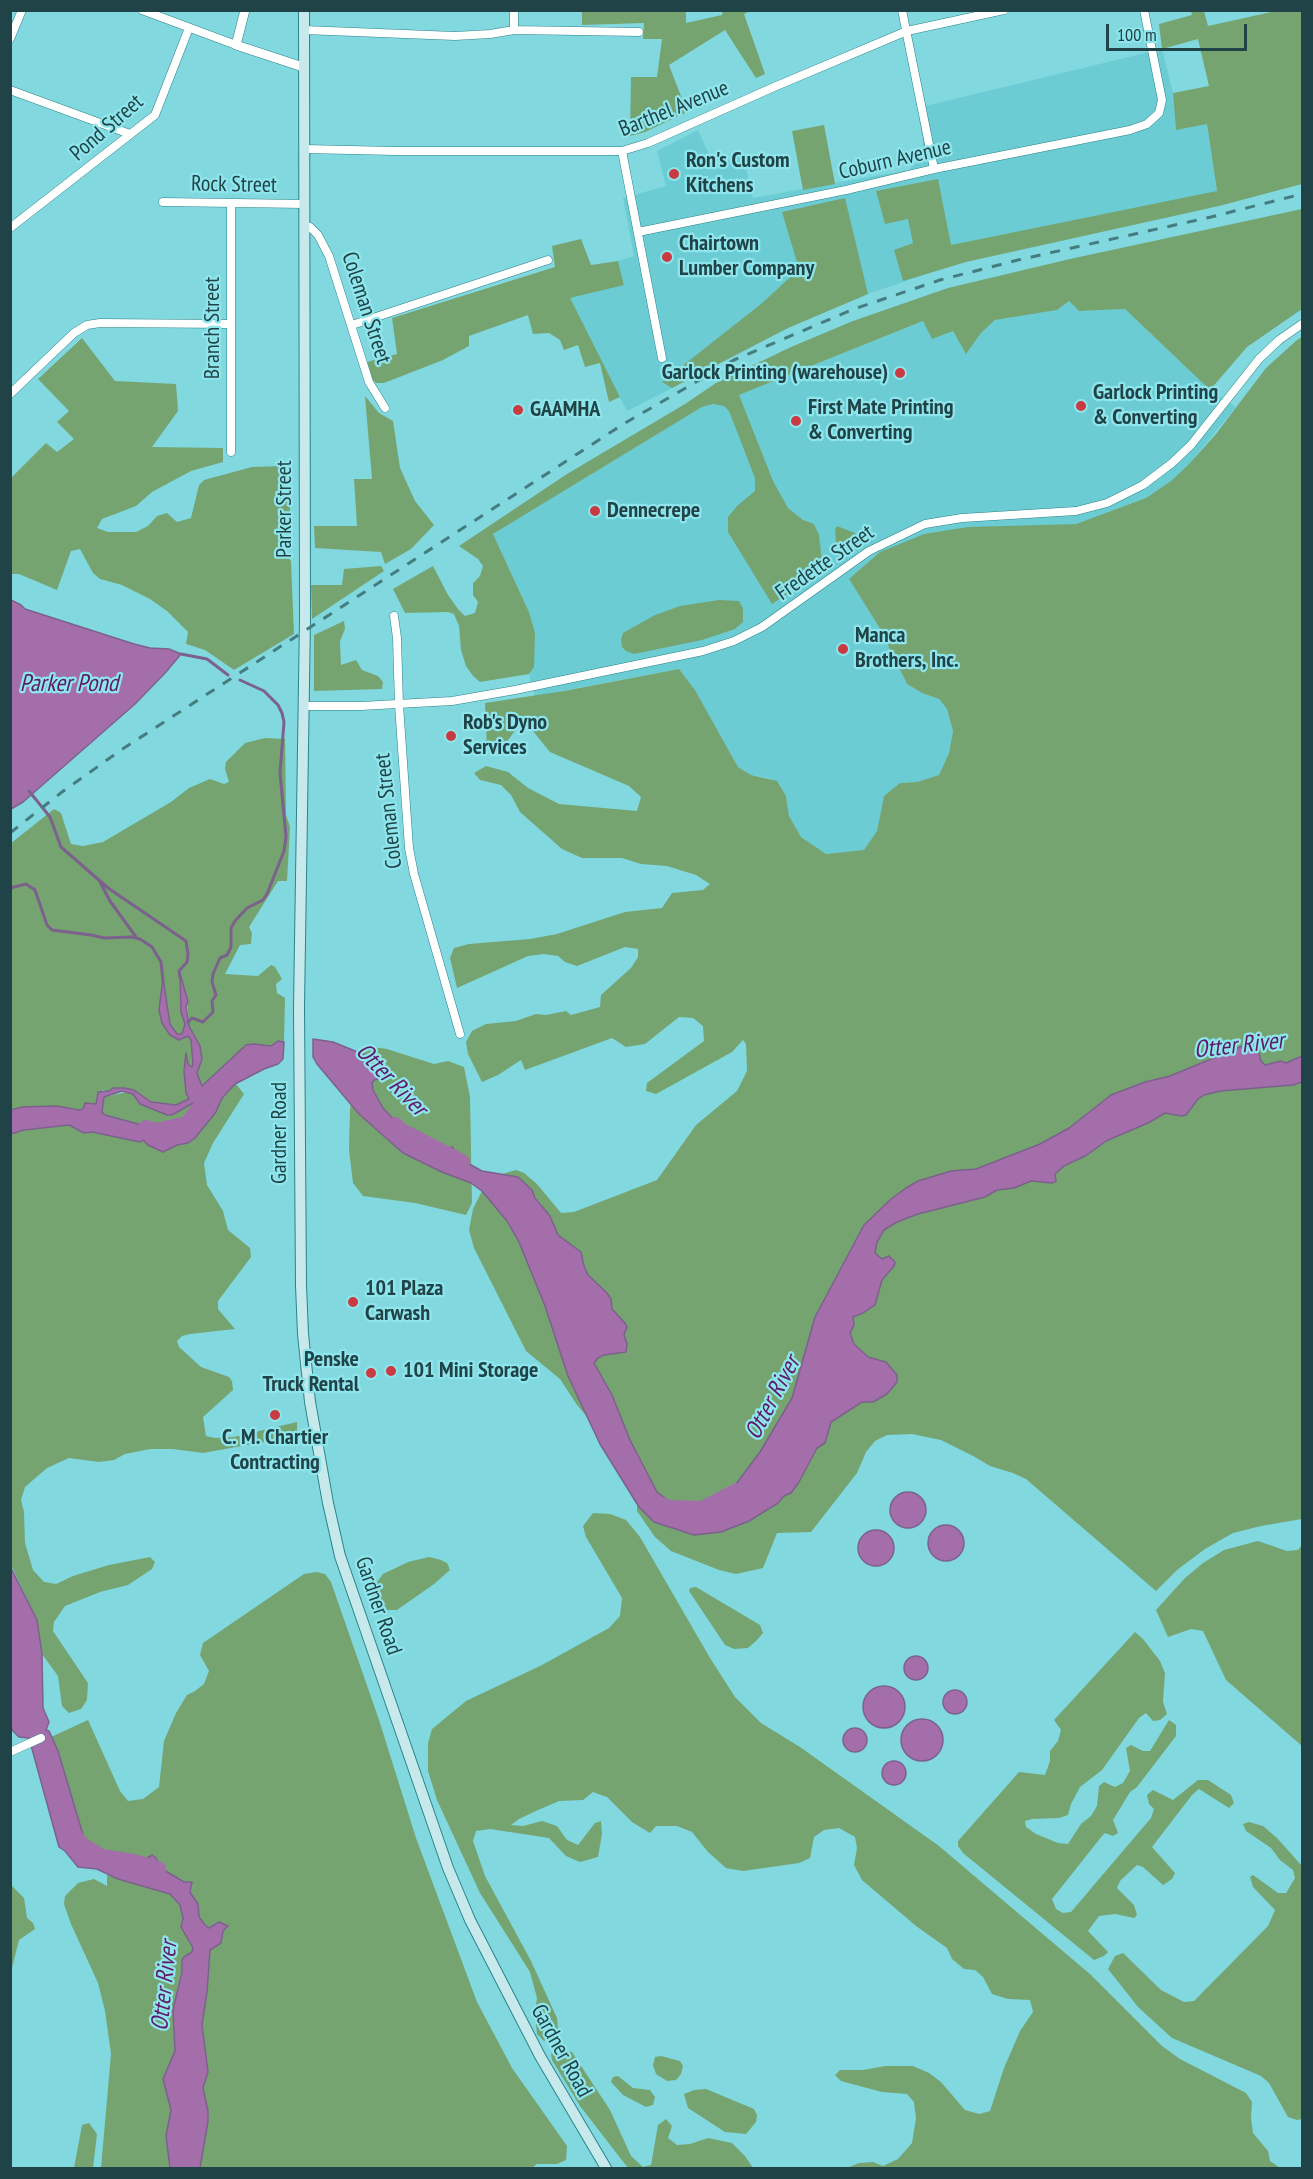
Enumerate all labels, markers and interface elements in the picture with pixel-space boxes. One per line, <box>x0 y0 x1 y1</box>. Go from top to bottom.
scale bar <box>1109 12 1250 50</box>
text: 100 m <box>1117 23 1157 46</box>
street label: Barthel Avenue <box>615 75 733 143</box>
street label: Pond Street <box>65 89 149 167</box>
street label: Coburn Avenue <box>836 134 954 186</box>
place label: Ron's Custom Kitchens <box>686 148 790 200</box>
marker: Ron's Custom Kitchens <box>667 167 681 181</box>
street label: Rock Street <box>191 171 277 199</box>
place label: Chairtown Lumber Company <box>679 231 814 282</box>
street label: Coleman Street <box>335 249 397 367</box>
marker: Chairtown Lumber Company <box>660 250 674 264</box>
street label: Branch Street <box>200 277 226 379</box>
place label: Garlock Printing (warehouse) <box>662 360 888 386</box>
marker: Garlock Printing (warehouse) <box>893 366 907 380</box>
place label: Garlock Printing & Converting <box>1093 380 1218 432</box>
place label: First Mate Printing & Converting <box>808 395 953 446</box>
place label: GAAMHA <box>530 397 600 423</box>
marker: Garlock Printing & Converting <box>1074 399 1088 413</box>
marker: GAAMHA <box>511 403 525 417</box>
marker: First Mate Printing & Converting <box>789 414 803 428</box>
street label: Parker Street <box>272 460 298 558</box>
place label: Dennecrepe <box>607 498 700 524</box>
marker: Dennecrepe <box>588 504 602 518</box>
street label: Fredette Street <box>771 519 879 607</box>
place label: Manca Brothers, Inc. <box>855 623 959 674</box>
marker: Manca Brothers, Inc. <box>836 642 850 656</box>
water label: Parker Pond <box>20 670 118 698</box>
place label: Rob's Dyno Services <box>463 710 547 762</box>
marker: Rob's Dyno Services <box>444 729 458 743</box>
street label: Coleman Street <box>370 752 408 870</box>
water label: Otter River <box>1193 1027 1285 1065</box>
water label: Otter River <box>349 1038 433 1122</box>
street label: Gardner Road <box>267 1082 293 1184</box>
place label: 101 Plaza Carwash <box>365 1276 443 1328</box>
marker: 101 Plaza Carwash <box>346 1295 360 1309</box>
place label: Penske Truck Rental <box>263 1347 359 1398</box>
water label: Otter River <box>739 1351 807 1445</box>
place label: 101 Mini Storage <box>403 1358 538 1384</box>
marker: 101 Mini Storage <box>384 1364 398 1378</box>
marker: Penske Truck Rental <box>364 1366 378 1380</box>
marker: C. M. Chartier Contracting <box>268 1408 282 1422</box>
place label: C. M. Chartier Contracting <box>222 1425 328 1476</box>
street label: Gardner Road <box>349 1553 407 1659</box>
water label: Otter River <box>146 1940 184 2032</box>
street label: Gardner Road <box>525 2000 597 2102</box>

